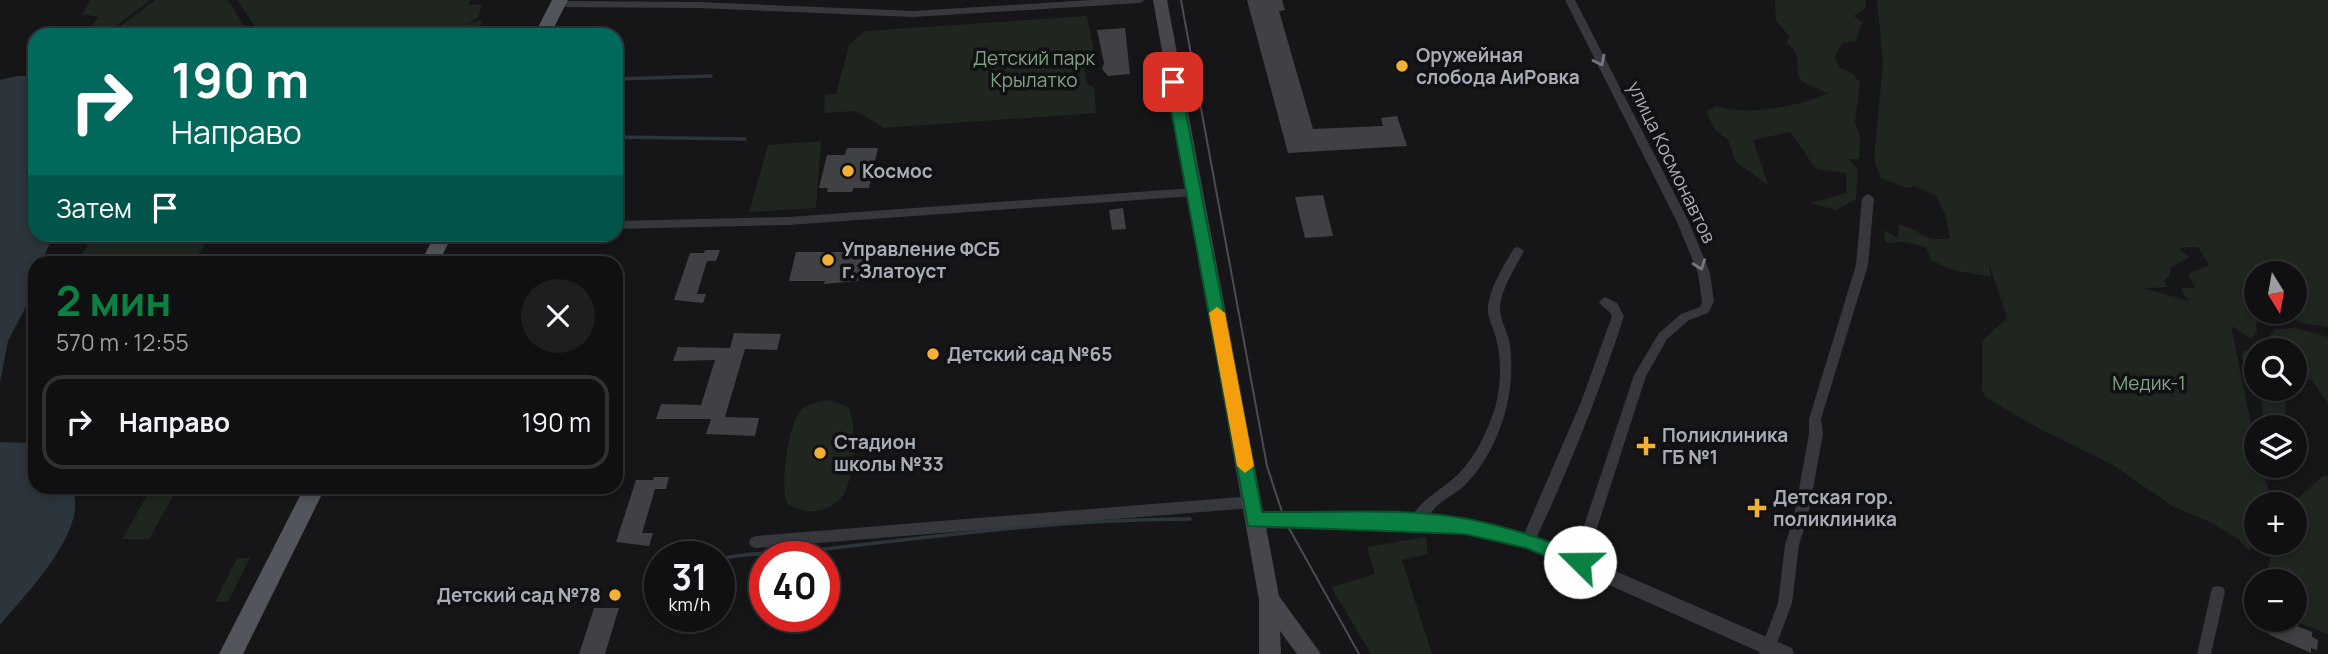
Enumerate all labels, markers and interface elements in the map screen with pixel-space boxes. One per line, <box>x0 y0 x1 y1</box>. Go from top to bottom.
place label: Оружейная слобода АиРовка <box>1416 42 1580 90</box>
park label: Детский парк Крылатко <box>973 45 1095 93</box>
text: 190 m <box>171 46 309 113</box>
pin <box>1143 52 1203 112</box>
one-way arrow <box>1592 54 1606 66</box>
icon: right <box>56 56 147 147</box>
marker: Оружейная слобода АиРовка <box>1394 58 1410 74</box>
icon: arrive <box>1154 63 1192 101</box>
street label: улица Космонавтов <box>1622 77 1722 247</box>
text: Направо <box>171 110 302 154</box>
place label: Космос <box>862 158 933 184</box>
marker: Космос <box>840 163 856 179</box>
icon: arrive <box>146 189 184 227</box>
text: Затем <box>56 190 132 226</box>
place label: Управление ФСБ г. Златоуст <box>842 236 1000 284</box>
marker: Управление ФСБ г. Златоуст <box>820 252 836 268</box>
one-way arrow <box>1692 259 1706 271</box>
north arrow <box>2244 261 2306 324</box>
map controls <box>2244 261 2307 632</box>
text: 2 мин <box>56 271 172 329</box>
button: close <box>521 279 595 353</box>
text: 570 m · 12:55 <box>56 326 189 358</box>
button: search <box>2244 338 2307 401</box>
place label: Детский сад №65 <box>947 341 1112 367</box>
marker: Детский сад №65 <box>925 346 941 362</box>
park label: Медик-1 <box>2112 370 2186 396</box>
icon: right <box>60 403 98 441</box>
text: Направо <box>119 404 230 440</box>
text: 190 m <box>522 404 591 440</box>
button: layers <box>2244 415 2307 478</box>
place label: Поликлиника ГБ №1 <box>1662 422 1788 470</box>
place label: Стадион школы №33 <box>834 429 944 477</box>
marker: Поликлиника ГБ №1 <box>1636 436 1656 456</box>
marker: Стадион школы №33 <box>812 445 828 461</box>
place label: Детская гор. поликлиника <box>1773 484 1897 532</box>
button: + <box>2244 492 2307 555</box>
marker: Детская гор. поликлиника <box>1747 498 1767 518</box>
position arrow <box>1543 525 1617 599</box>
speed limit sign: 40 <box>749 541 840 632</box>
text: 31 <box>672 553 707 601</box>
button: − <box>2244 569 2307 632</box>
place label: Детский сад №78 <box>437 582 601 608</box>
marker: Детский сад №78 <box>607 587 623 603</box>
text: km/h <box>669 592 710 616</box>

